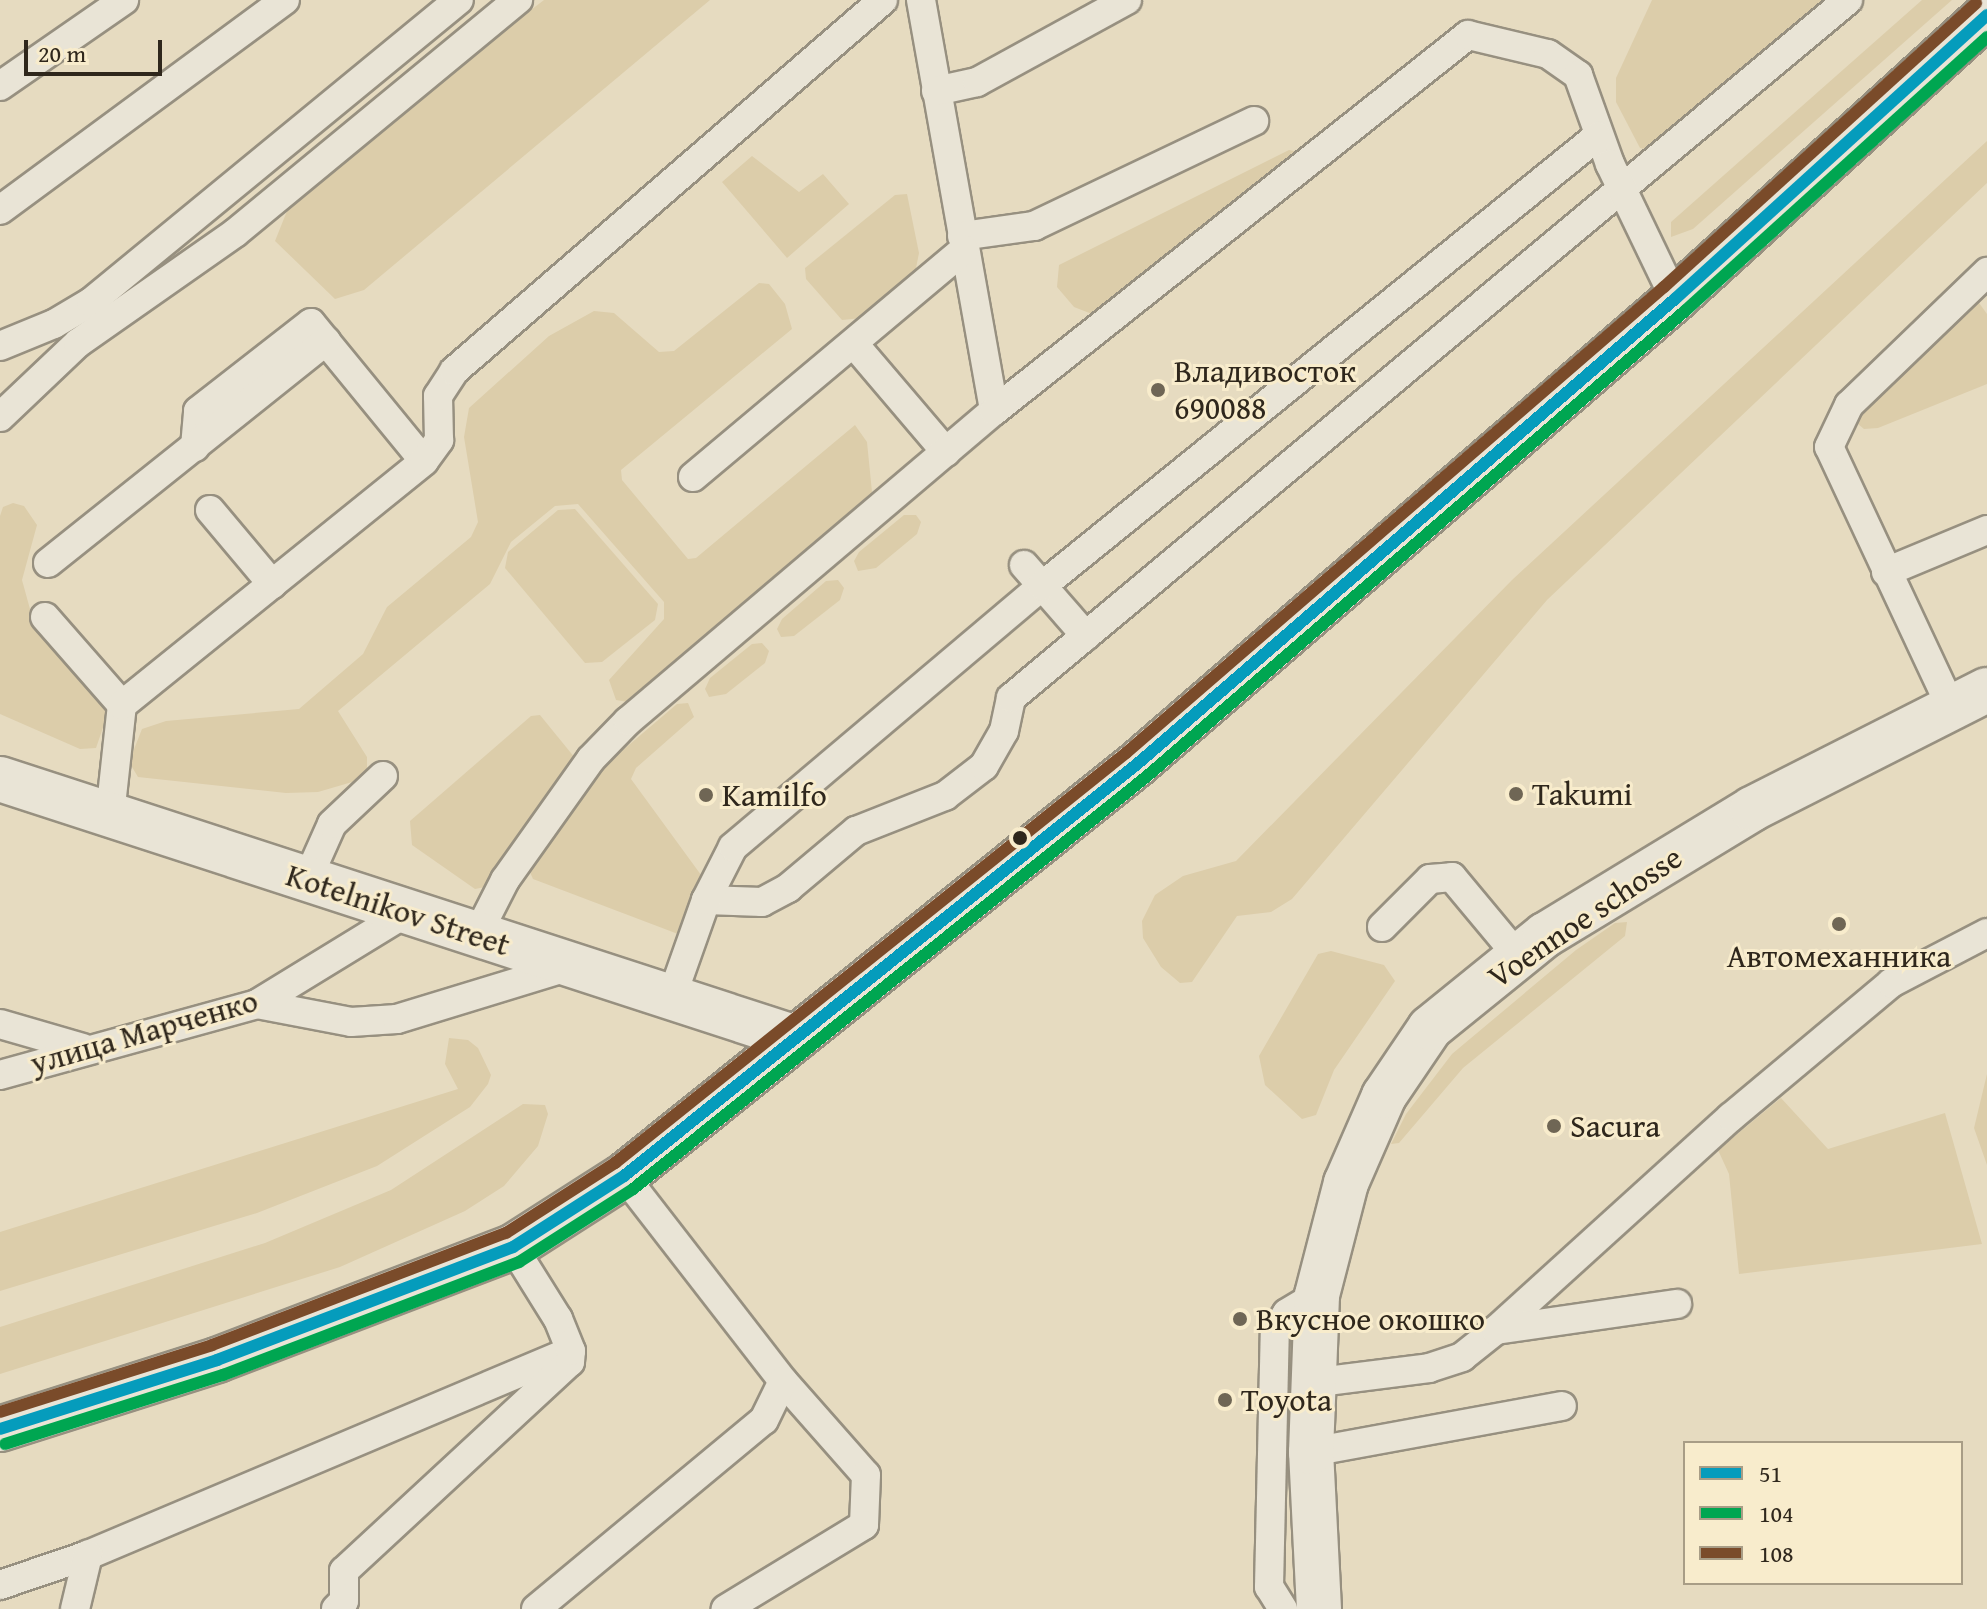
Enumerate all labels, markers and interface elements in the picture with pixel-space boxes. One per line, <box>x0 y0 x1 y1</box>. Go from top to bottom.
scale bar <box>28 24 166 74</box>
text: 20 m <box>38 36 86 71</box>
place label: Владивосток 690088 <box>1174 353 1356 428</box>
marker: Владивосток 690088 <box>1149 381 1167 399</box>
place label: Takumi <box>1532 775 1632 813</box>
place label: Kamilfo <box>722 776 827 814</box>
marker: Takumi <box>1507 785 1525 803</box>
marker: Kamilfo <box>697 786 715 804</box>
unlabelled marker <box>1012 830 1028 846</box>
street label: Voennoe schosse <box>1481 838 1689 996</box>
street label: Kotelnikov Street <box>281 856 515 964</box>
marker: Автомеханника <box>1830 915 1848 933</box>
place label: Автомеханника <box>1727 937 1951 975</box>
street label: улица Марченко <box>26 981 262 1083</box>
place label: Sacura <box>1570 1107 1660 1145</box>
marker: Sacura <box>1545 1117 1563 1135</box>
place label: Вкусное окошко <box>1256 1300 1485 1338</box>
marker: Вкусное окошко <box>1231 1310 1249 1328</box>
place label: Toyota <box>1241 1381 1332 1419</box>
marker: Toyota <box>1216 1391 1234 1409</box>
legend <box>1683 1441 1963 1585</box>
text: 51 <box>1759 1456 1782 1491</box>
text: 104 <box>1759 1496 1794 1531</box>
text: 108 <box>1759 1536 1794 1571</box>

